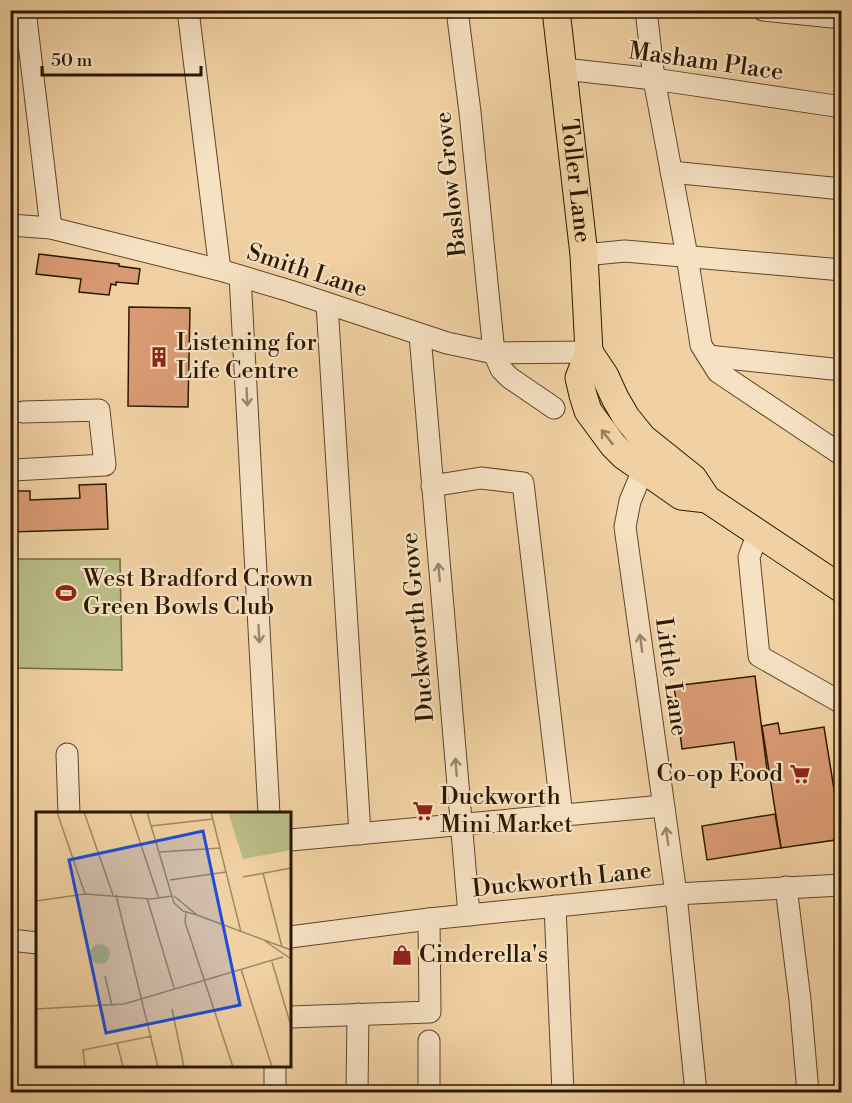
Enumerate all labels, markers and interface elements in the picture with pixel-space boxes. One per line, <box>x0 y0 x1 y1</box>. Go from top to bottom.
street label: Masham Place <box>627 36 785 88</box>
scale bar <box>42 39 201 77</box>
text: 50 m <box>51 49 93 72</box>
street label: Baslow Grove <box>428 110 474 259</box>
street label: Toller Lane <box>554 117 597 244</box>
street label: Smith Lane <box>243 237 371 305</box>
place label: Listening for Life Centre <box>176 328 317 386</box>
building icon: Listening for Life Centre <box>147 345 171 369</box>
one-way arrow <box>241 386 252 406</box>
one-way arrow <box>600 429 613 445</box>
street label: Duckworth Grove <box>395 531 441 723</box>
one-way arrow <box>433 563 444 583</box>
place label: West Bradford Crown Green Bowls Club <box>82 564 313 622</box>
sports icon: West Bradford Crown Green Bowls Club <box>54 581 78 605</box>
street label: Little Lane <box>648 616 694 738</box>
one-way arrow <box>254 623 265 643</box>
one-way arrow <box>635 633 646 653</box>
one-way arrow <box>450 757 461 777</box>
place label: Co-op Food <box>657 759 783 789</box>
supermarket icon: Co-op Food <box>788 762 812 786</box>
place label: Duckworth Mini Market <box>440 782 573 840</box>
supermarket icon: Duckworth Mini Market <box>411 799 435 823</box>
inset map <box>36 812 291 1067</box>
one-way arrow <box>662 826 673 846</box>
street label: Duckworth Lane <box>471 856 653 904</box>
place label: Cinderella's <box>419 940 548 970</box>
shop icon: Cinderella's <box>390 943 414 967</box>

